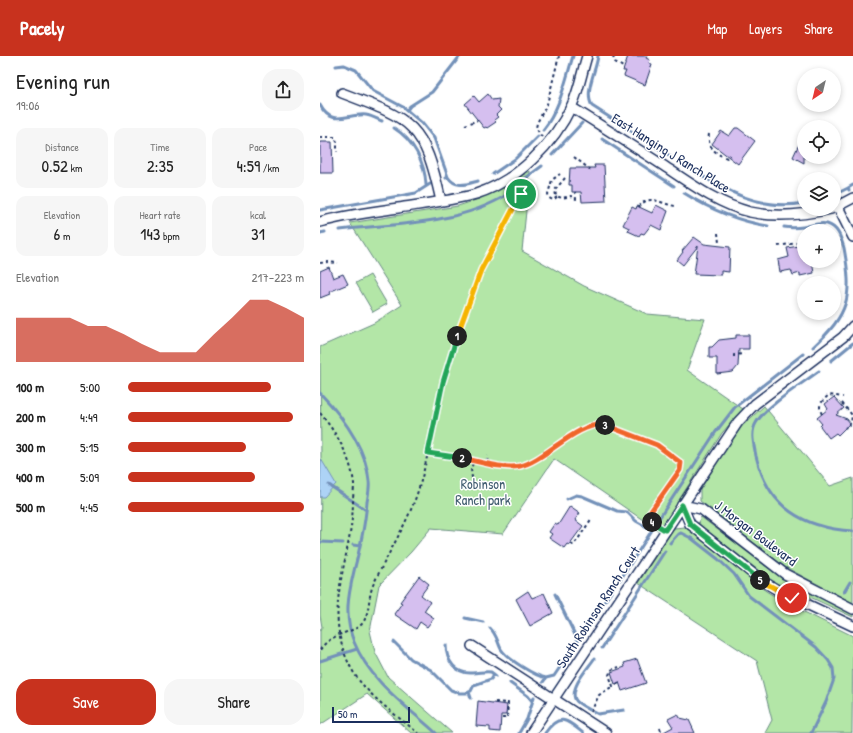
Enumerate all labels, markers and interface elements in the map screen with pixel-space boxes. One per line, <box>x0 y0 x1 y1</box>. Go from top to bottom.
text: Pacely <box>20 15 65 41</box>
text: Map <box>707 19 727 38</box>
text: Layers <box>749 19 782 38</box>
text: Share <box>804 19 833 38</box>
text: Evening run <box>16 66 110 96</box>
north arrow <box>797 68 841 112</box>
map controls <box>797 68 841 320</box>
button: share <box>262 69 304 111</box>
text: 19:06 <box>16 96 40 114</box>
street label: East Hanging J Ranch Place <box>608 108 735 198</box>
button: locate <box>797 120 841 164</box>
text: Distance <box>45 140 79 154</box>
text: Time <box>150 140 170 154</box>
text: Pace <box>249 140 267 154</box>
text: 0.52 <box>42 154 68 177</box>
text: 2:35 <box>147 154 173 177</box>
text: 4:59 <box>237 154 260 177</box>
text: km <box>68 161 82 175</box>
text: /km <box>260 161 279 175</box>
button: layers <box>797 172 841 216</box>
pin <box>504 177 538 211</box>
icon: arrive <box>510 183 532 205</box>
text: Elevation <box>44 208 80 222</box>
text: Heart rate <box>139 208 181 222</box>
text: kcal <box>250 208 266 222</box>
text: 6 <box>54 222 60 245</box>
text: 143 <box>140 222 160 245</box>
text: 31 <box>251 222 265 245</box>
button: + <box>797 224 841 268</box>
text: m <box>60 229 70 243</box>
text: bpm <box>160 229 180 243</box>
text: Elevation <box>16 268 59 286</box>
text: 217–223 m <box>251 268 304 286</box>
button: − <box>797 276 841 320</box>
pin: 1 <box>447 326 467 346</box>
text: 1 <box>455 329 459 343</box>
text: 100 m <box>16 378 44 396</box>
text: 5:00 <box>80 378 100 396</box>
text: 200 m <box>16 408 46 426</box>
text: 4:49 <box>80 408 98 426</box>
pin: 3 <box>595 415 615 435</box>
text: 3 <box>603 418 607 432</box>
text: 300 m <box>16 438 45 456</box>
text: 5:15 <box>80 438 99 456</box>
pin: 2 <box>452 448 472 468</box>
text: 2 <box>459 451 465 465</box>
text: 400 m <box>16 468 44 486</box>
text: 5:09 <box>80 468 99 486</box>
park label: Robinson Ranch park <box>455 474 511 510</box>
street label: J Morgan Boulevard <box>711 495 802 571</box>
text: 500 m <box>16 498 45 516</box>
text: 4:45 <box>80 498 98 516</box>
pin: 4 <box>642 512 662 532</box>
text: 4 <box>650 515 654 529</box>
street label: South Robinson Ranch Court <box>551 542 644 671</box>
pin: 5 <box>750 570 770 590</box>
text: 5 <box>758 573 762 587</box>
pin <box>775 581 809 615</box>
icon: check <box>781 587 803 609</box>
button: Save <box>16 679 156 725</box>
button: Share <box>164 679 304 725</box>
scale bar <box>332 705 410 724</box>
text: 50 m <box>338 707 358 721</box>

